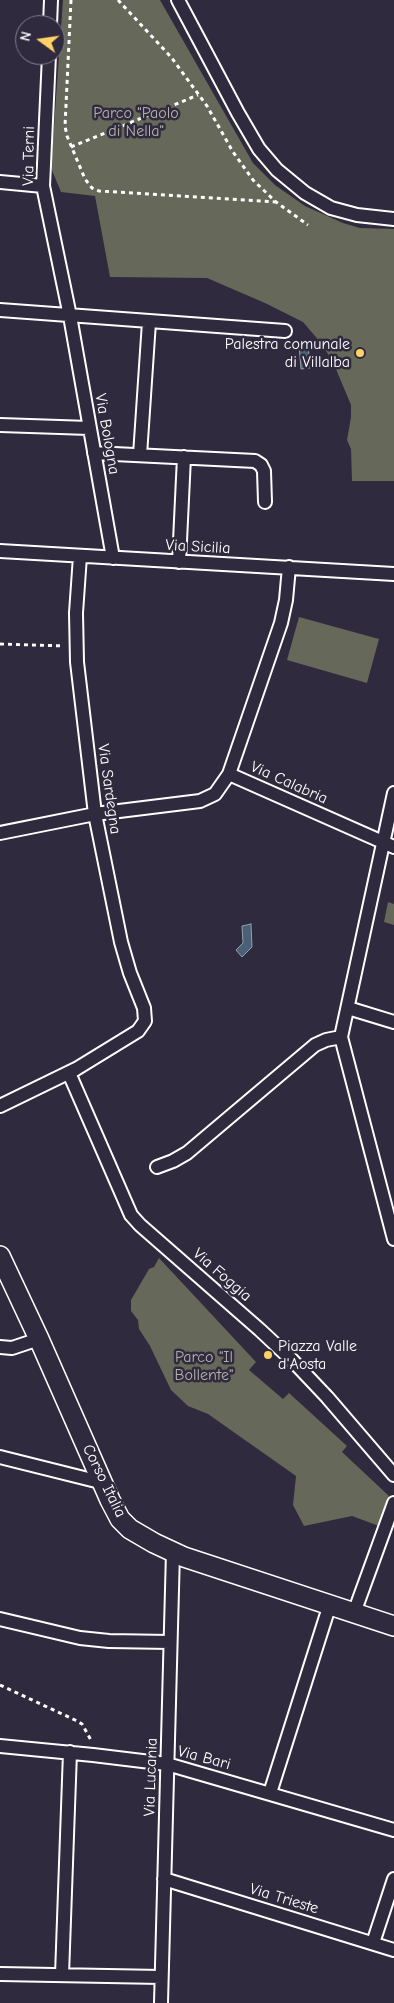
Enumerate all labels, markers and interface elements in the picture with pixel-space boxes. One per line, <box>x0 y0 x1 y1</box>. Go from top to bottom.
north arrow <box>15 15 65 65</box>
text: N <box>17 30 35 43</box>
park label: Parco "Paolo di Nella" <box>93 103 179 141</box>
street label: Via Terni <box>19 126 39 186</box>
place label: Palestra comunale di Villalba <box>225 334 350 372</box>
marker: Palestra comunale di Villalba <box>354 347 366 359</box>
street label: Via Bologna <box>90 392 124 476</box>
street label: Via Sicilia <box>165 536 231 558</box>
street label: Via Sardegna <box>93 743 125 835</box>
street label: Via Calabria <box>247 757 331 809</box>
street label: Via Foggia <box>189 1244 255 1306</box>
place label: Piazza Valle d'Aosta <box>278 1336 357 1374</box>
park label: Parco "Il Bollente" <box>175 1347 233 1385</box>
marker: Piazza Valle d'Aosta <box>262 1349 274 1361</box>
street label: Corso Italia <box>78 1441 130 1521</box>
street label: Via Lucania <box>140 1737 162 1817</box>
street label: Via Bari <box>175 1742 233 1774</box>
street label: Via Trieste <box>247 1879 321 1919</box>

